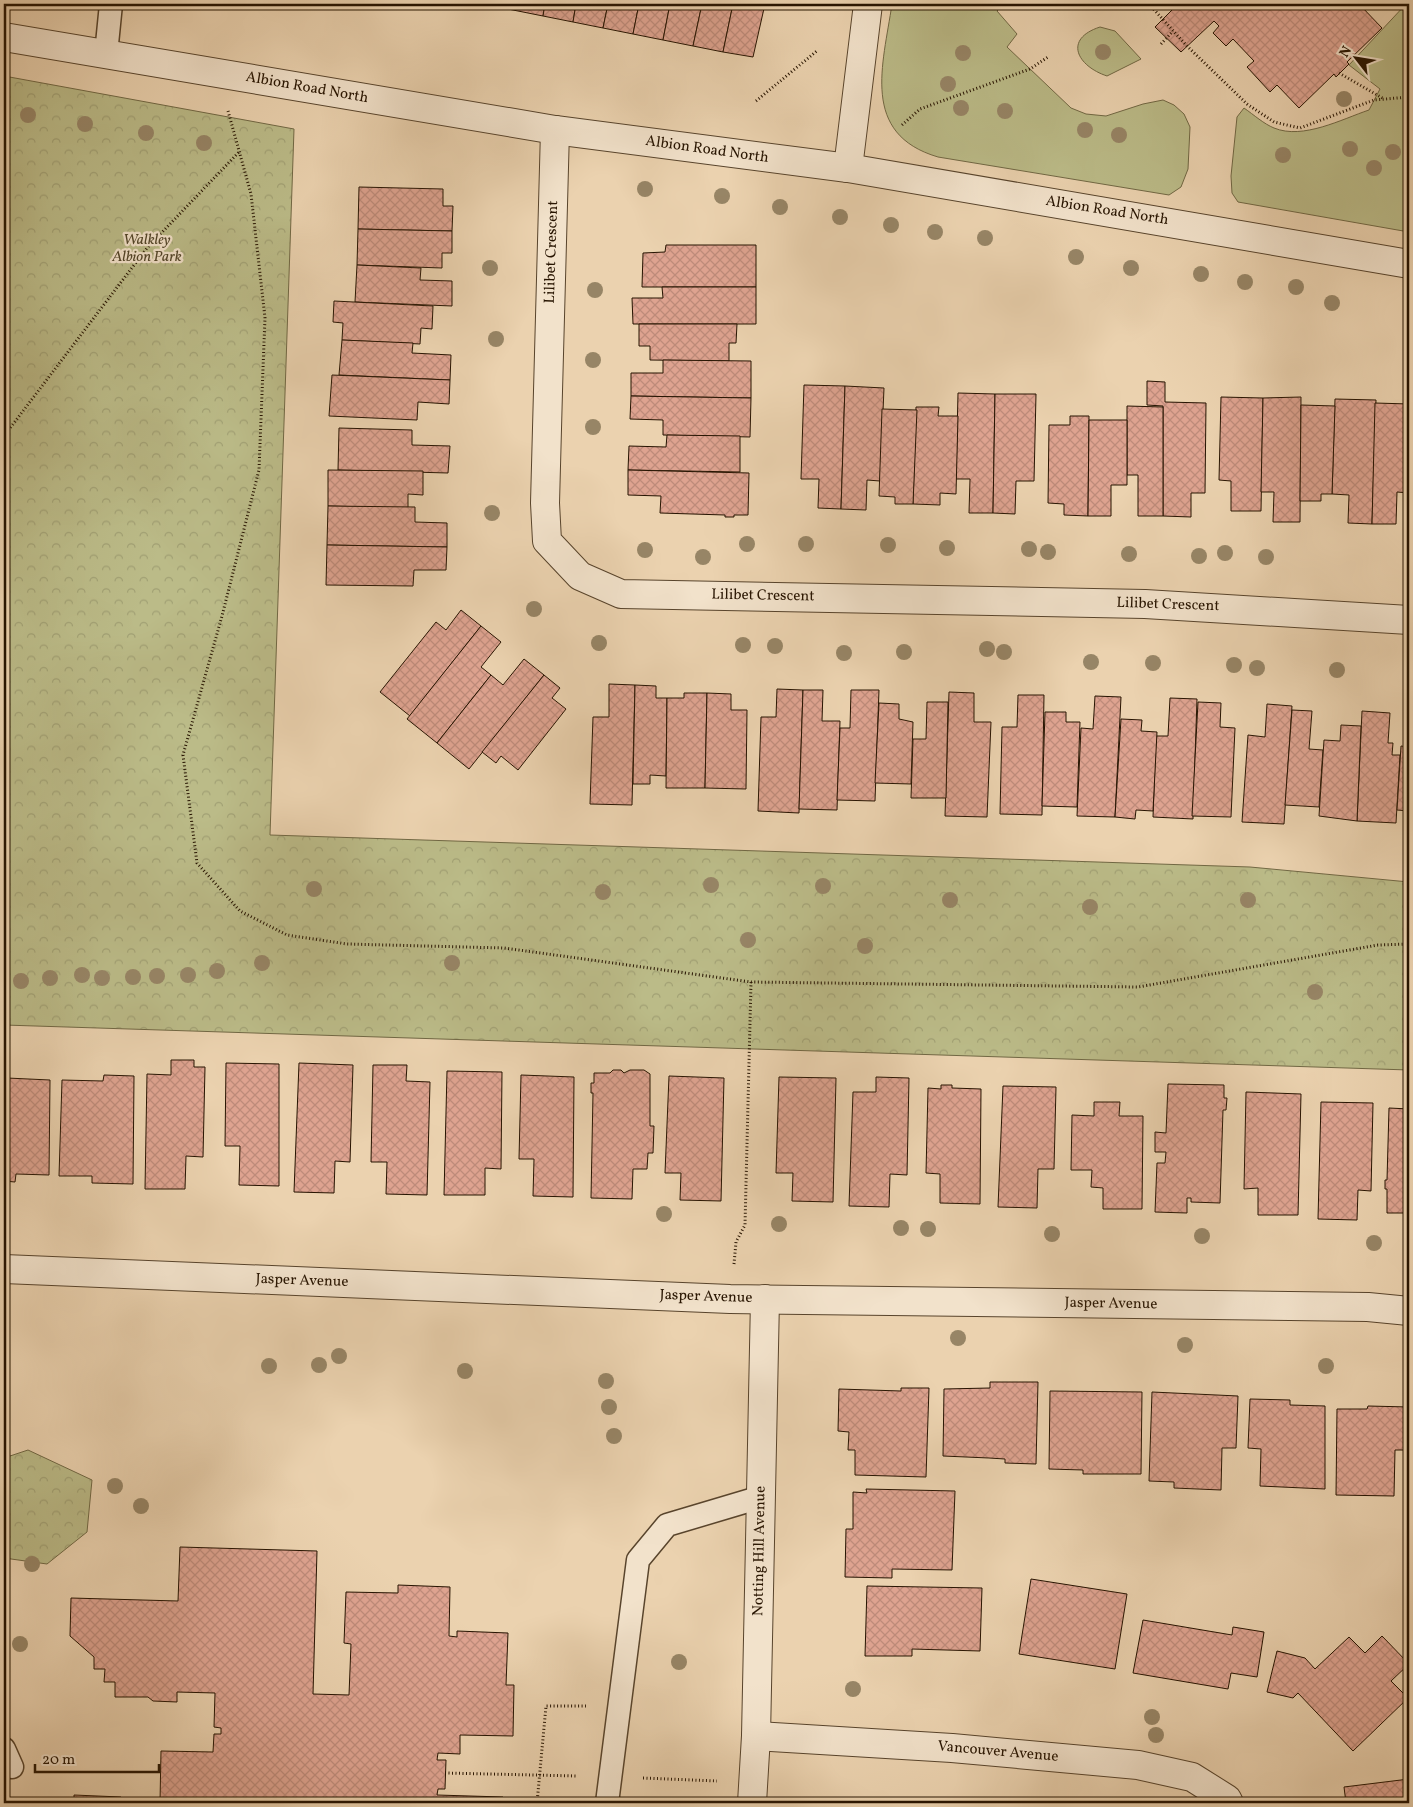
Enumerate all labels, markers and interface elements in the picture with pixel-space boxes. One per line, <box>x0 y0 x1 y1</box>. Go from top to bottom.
north arrow <box>1330 32 1380 82</box>
text: N <box>1335 43 1357 61</box>
street label: Albion Road North <box>244 67 370 109</box>
street label: Albion Road North <box>644 131 770 169</box>
street label: Albion Road North <box>1044 191 1170 231</box>
street label: Lilibet Crescent <box>540 200 564 304</box>
park label: Walkley Albion Park <box>111 230 182 268</box>
street label: Lilibet Crescent <box>711 585 815 607</box>
street label: Lilibet Crescent <box>1116 593 1220 617</box>
street label: Jasper Avenue <box>255 1269 349 1293</box>
street label: Jasper Avenue <box>659 1285 753 1309</box>
street label: Jasper Avenue <box>1064 1293 1158 1315</box>
street label: Notting Hill Avenue <box>748 1486 772 1616</box>
street label: Vancouver Avenue <box>937 1736 1059 1768</box>
scale bar <box>35 1742 159 1774</box>
text: 20 m <box>42 1750 75 1771</box>

